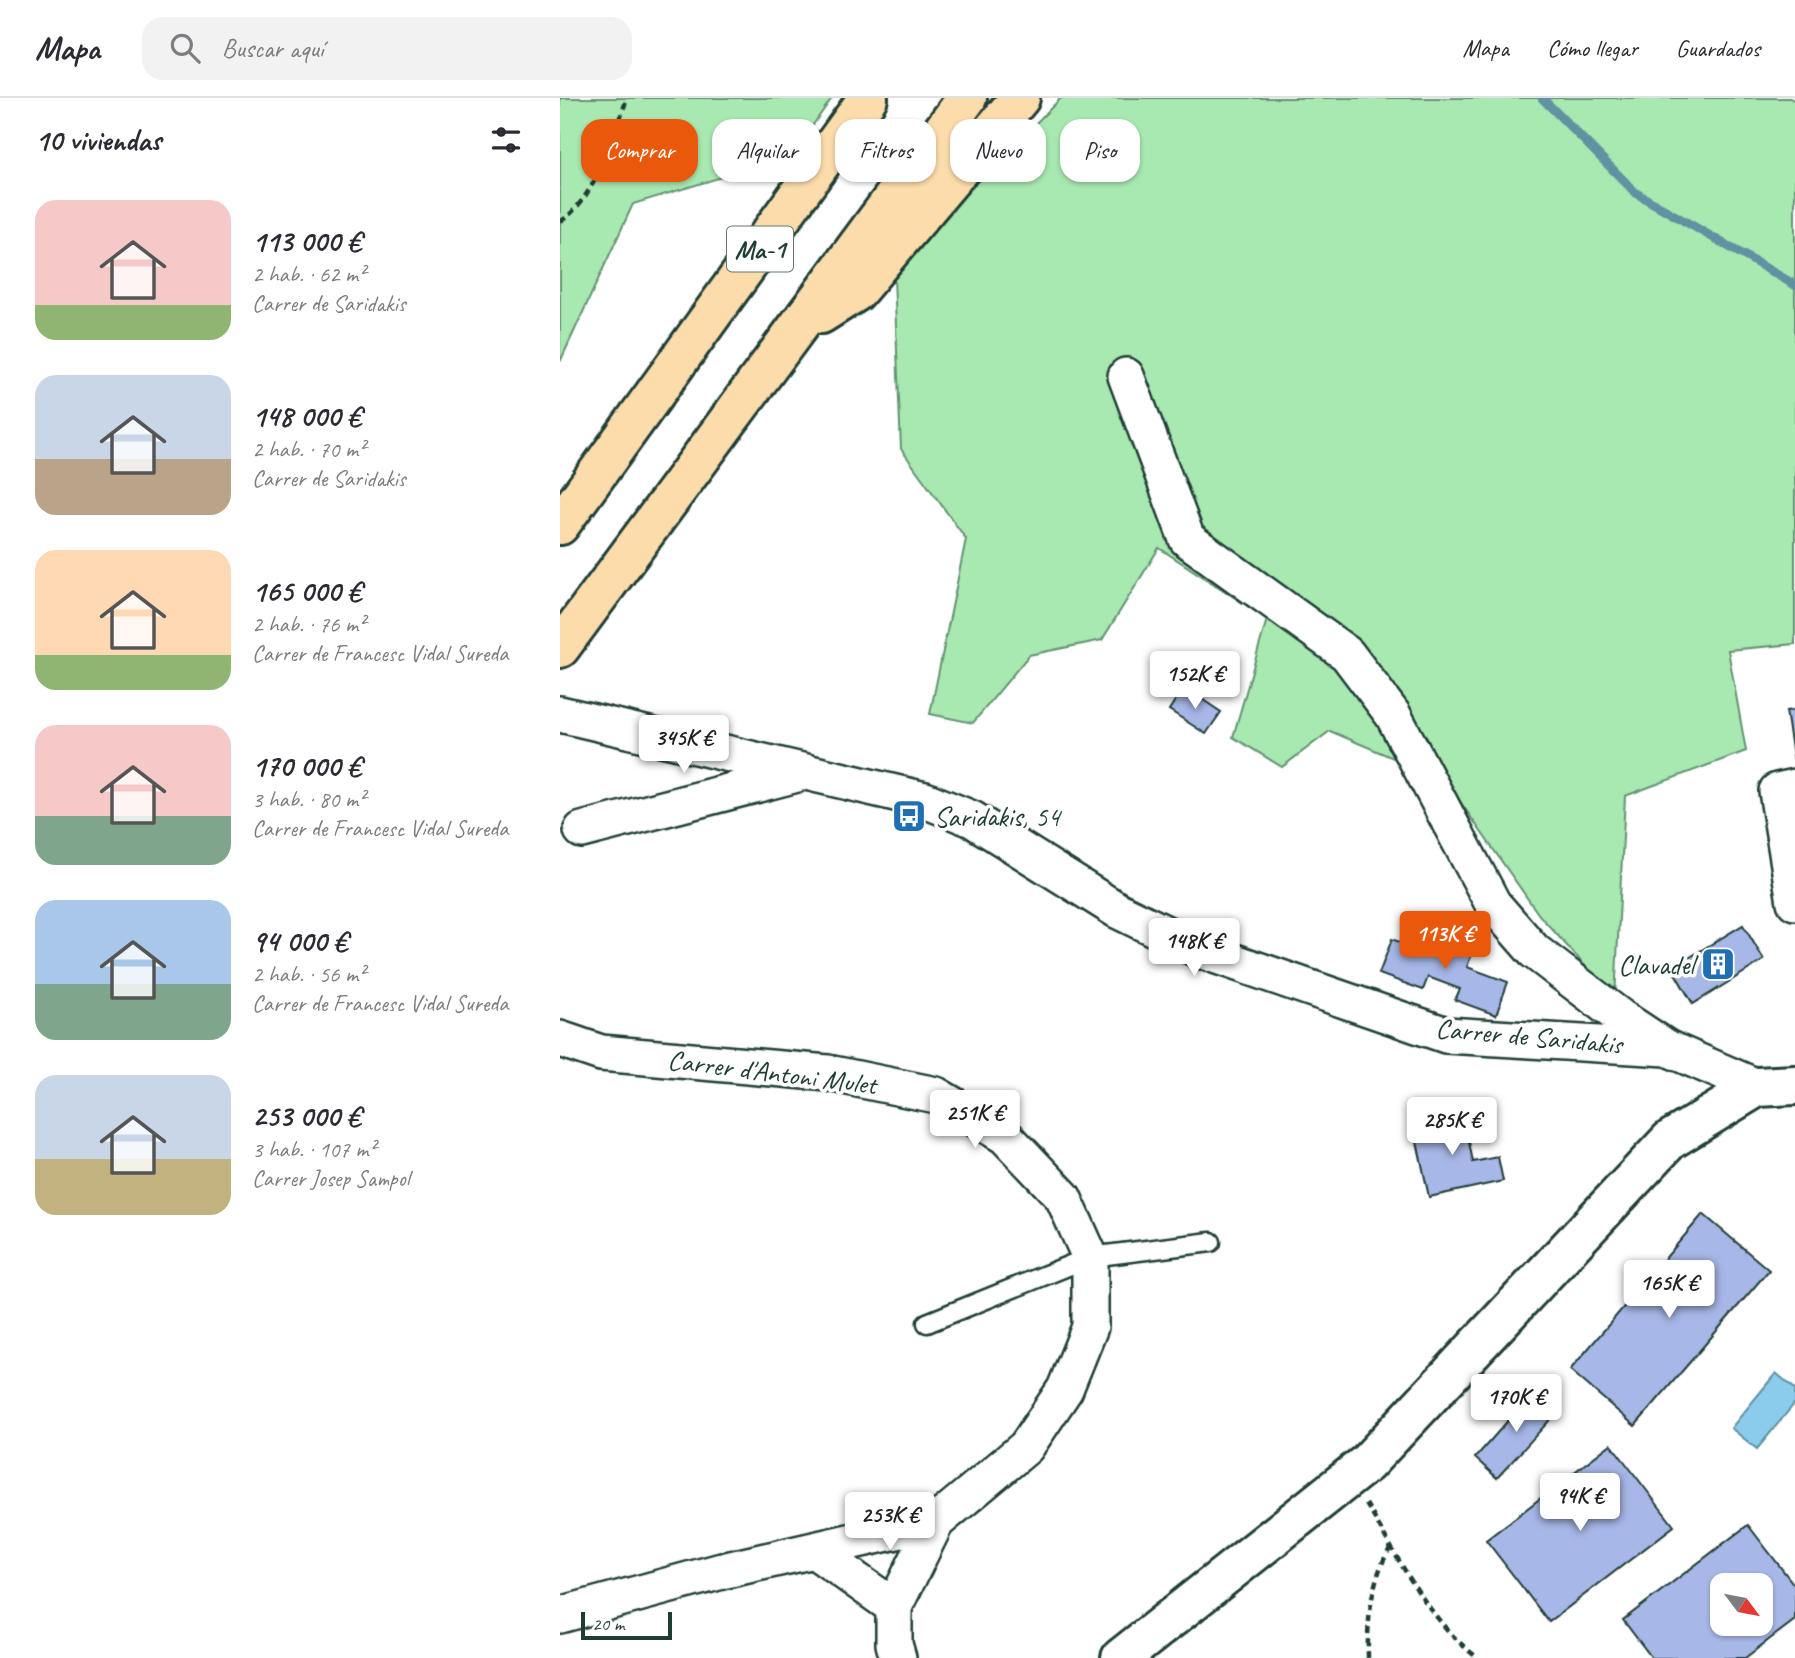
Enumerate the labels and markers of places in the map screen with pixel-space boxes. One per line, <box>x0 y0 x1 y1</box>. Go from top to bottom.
pin: 152K € <box>1138 652 1252 711</box>
pin: 345K € <box>627 716 741 775</box>
bus stop icon: Saridakis, 54 <box>890 797 928 835</box>
place label: Saridakis, 54 <box>934 799 1062 834</box>
pin: 113K € <box>1388 912 1502 971</box>
pin: 148K € <box>1137 918 1251 978</box>
building icon: Clavadel <box>1699 945 1737 983</box>
place label: Clavadel <box>1618 947 1699 982</box>
pin: 251K € <box>918 1090 1032 1150</box>
pin: 285K € <box>1395 1098 1509 1157</box>
pin: 165K € <box>1612 1260 1726 1320</box>
pin: 170K € <box>1459 1374 1573 1434</box>
pin: 94K € <box>1531 1474 1629 1533</box>
pin: 253K € <box>833 1492 947 1552</box>

